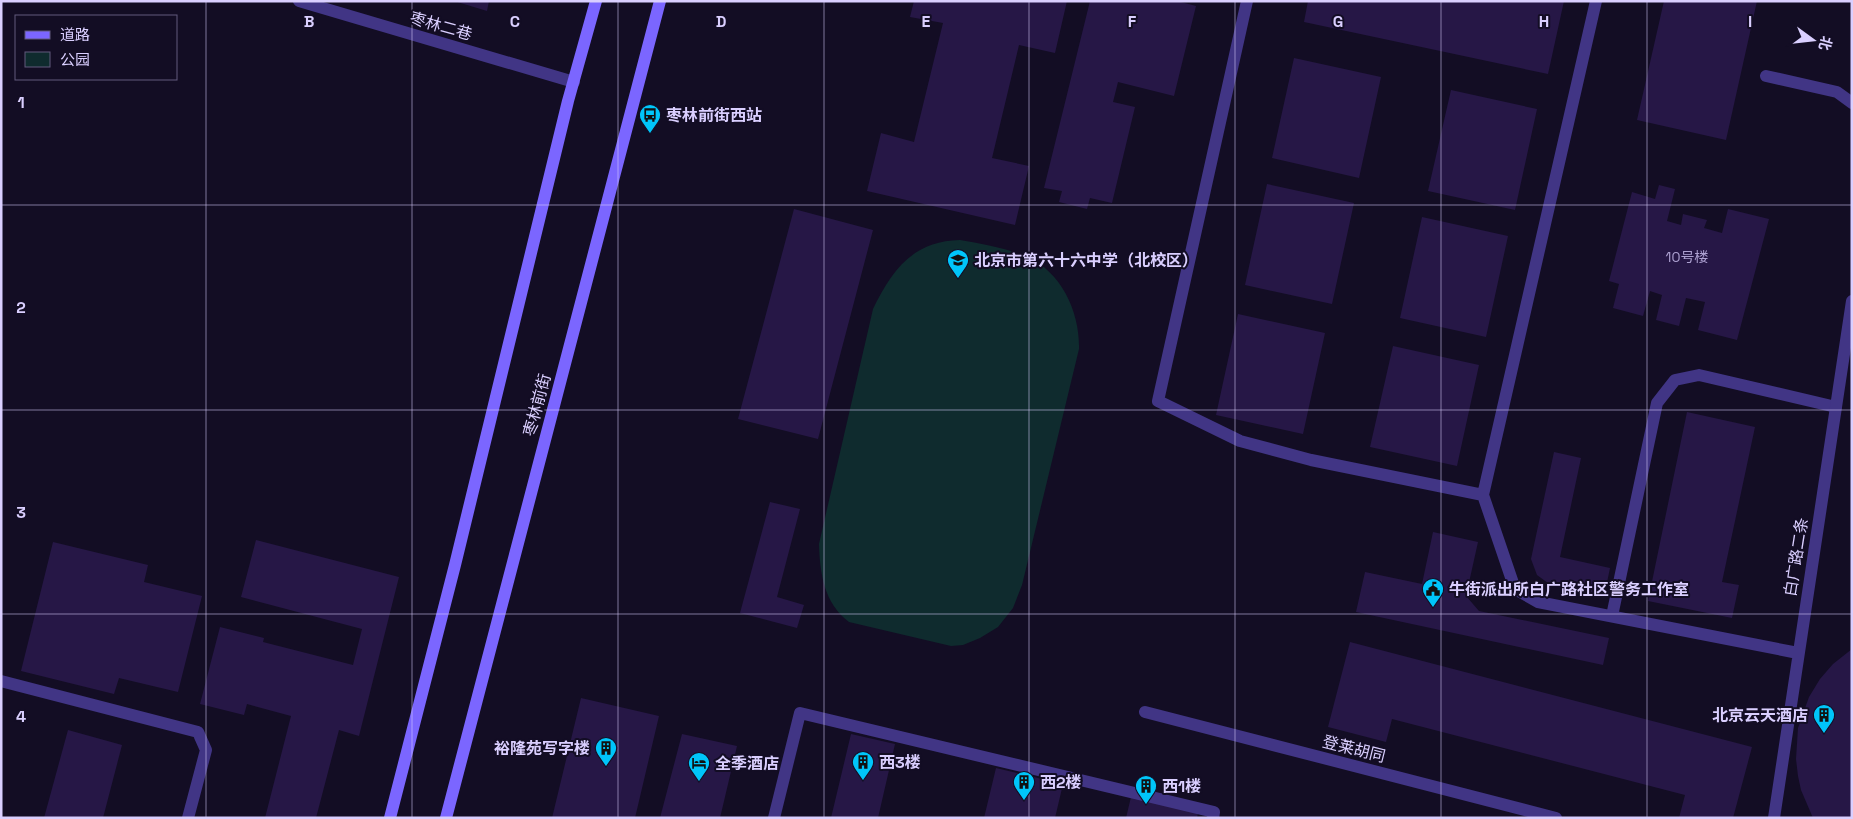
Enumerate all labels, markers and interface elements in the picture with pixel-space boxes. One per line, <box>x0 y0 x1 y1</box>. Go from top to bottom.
street label: 枣林二巷 <box>407 7 475 45</box>
text: B <box>304 11 314 32</box>
text: C <box>510 11 520 32</box>
text: D <box>716 11 726 32</box>
text: E <box>922 11 931 32</box>
text: F <box>1128 11 1137 32</box>
text: G <box>1333 11 1343 32</box>
text: H <box>1539 11 1549 32</box>
text: I <box>1748 11 1752 32</box>
legend <box>15 15 178 80</box>
north arrow <box>1788 15 1838 65</box>
text: 道路 <box>60 25 90 44</box>
text: 北 <box>1815 34 1836 52</box>
text: 公园 <box>60 50 90 69</box>
text: 1 <box>17 92 25 113</box>
bus stop icon: 枣林前街西站 <box>638 103 662 134</box>
place label: 枣林前街西站 <box>666 105 762 126</box>
school or university icon: 北京市第六十六中学（北校区） <box>946 248 970 279</box>
house number: 10号楼 <box>1666 248 1708 266</box>
place label: 北京市第六十六中学（北校区） <box>974 250 1198 271</box>
text: 2 <box>16 297 26 318</box>
street label: 枣林前街 <box>519 371 555 439</box>
text: 3 <box>16 502 26 523</box>
street label: 白广路二条 <box>1779 516 1813 598</box>
public building icon: 牛街派出所白广路社区警务工作室 <box>1421 577 1445 608</box>
place label: 牛街派出所白广路社区警务工作室 <box>1449 579 1689 600</box>
building icon: 北京云天酒店 <box>1812 703 1836 734</box>
place label: 北京云天酒店 <box>1712 705 1808 726</box>
text: 4 <box>16 706 26 727</box>
street label: 登莱胡同 <box>1320 731 1388 767</box>
building icon: 裕隆苑写字楼 <box>594 736 618 767</box>
place label: 裕隆苑写字楼 <box>494 738 590 759</box>
building icon: 西3楼 <box>851 750 875 781</box>
hotel icon: 全季酒店 <box>687 751 711 782</box>
place label: 西3楼 <box>879 752 921 773</box>
place label: 全季酒店 <box>715 753 779 774</box>
building icon: 西2楼 <box>1012 770 1036 801</box>
place label: 西2楼 <box>1040 772 1082 793</box>
building icon: 西1楼 <box>1134 774 1158 805</box>
place label: 西1楼 <box>1162 776 1201 797</box>

